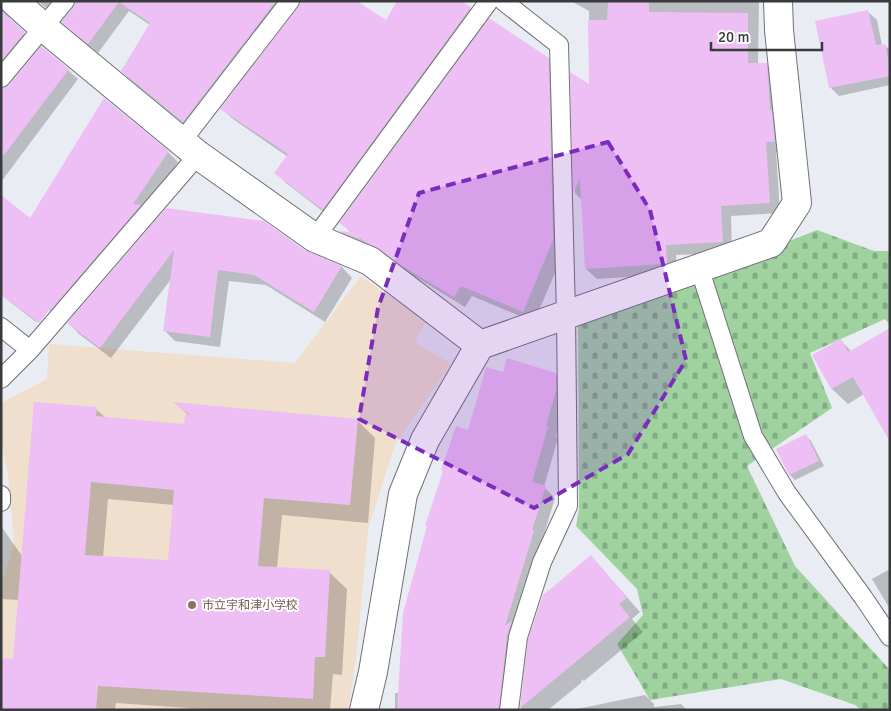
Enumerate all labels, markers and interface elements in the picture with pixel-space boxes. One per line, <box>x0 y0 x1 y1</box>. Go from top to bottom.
scale bar <box>711 20 822 52</box>
text: 20 m <box>718 28 749 46</box>
place label: 市立宇和津小学校 <box>202 598 298 613</box>
marker: 市立宇和津小学校 <box>186 599 198 611</box>

